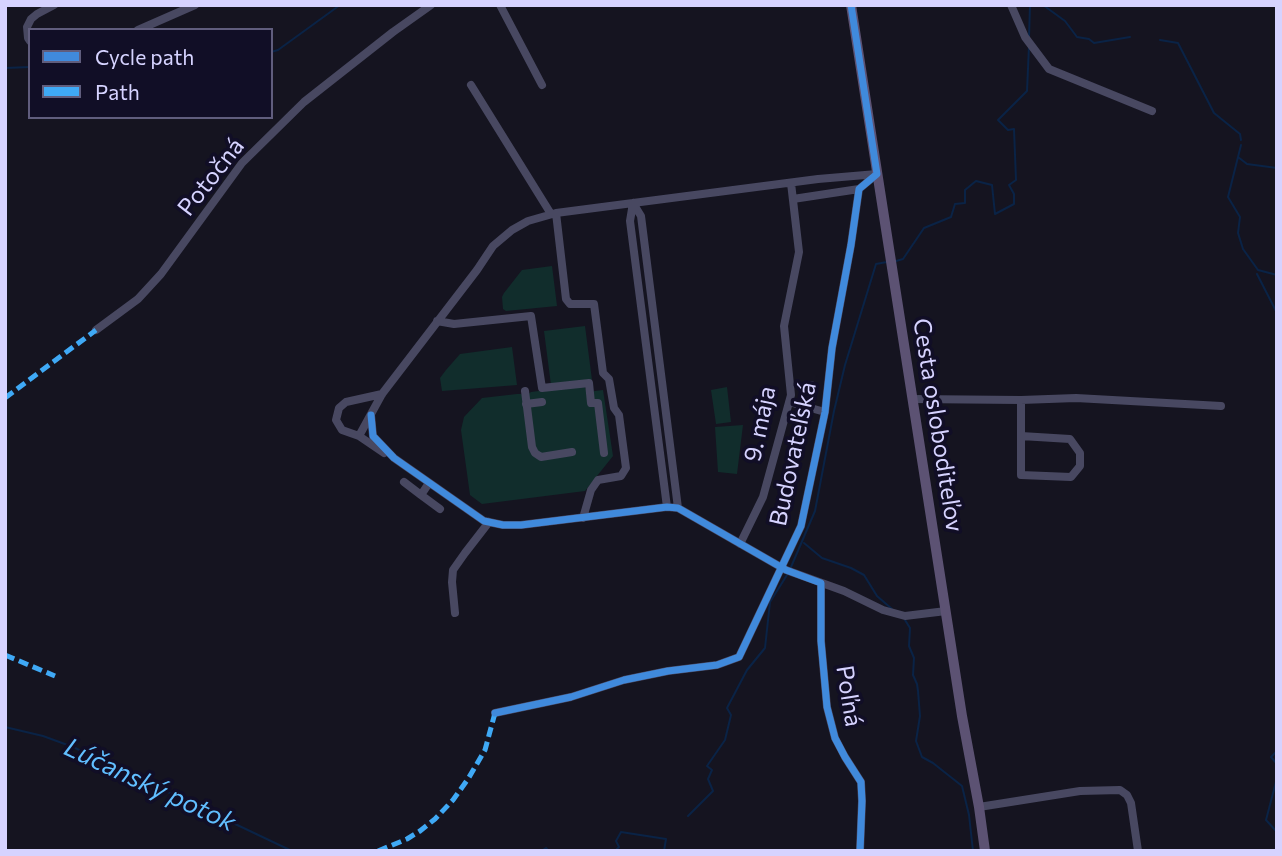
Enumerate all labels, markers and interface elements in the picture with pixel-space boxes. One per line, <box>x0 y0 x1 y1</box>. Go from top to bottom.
legend <box>28 28 273 119</box>
text: Cycle path <box>95 44 194 69</box>
text: Path <box>95 79 140 104</box>
street label: Potočná <box>172 132 250 222</box>
street label: Cesta osloboditeľov <box>907 316 969 534</box>
street label: Budovateľská <box>764 379 822 529</box>
street label: 9. mája <box>738 384 782 464</box>
street label: Poľná <box>830 663 868 729</box>
water label: Lúčanský potok <box>59 732 241 838</box>

